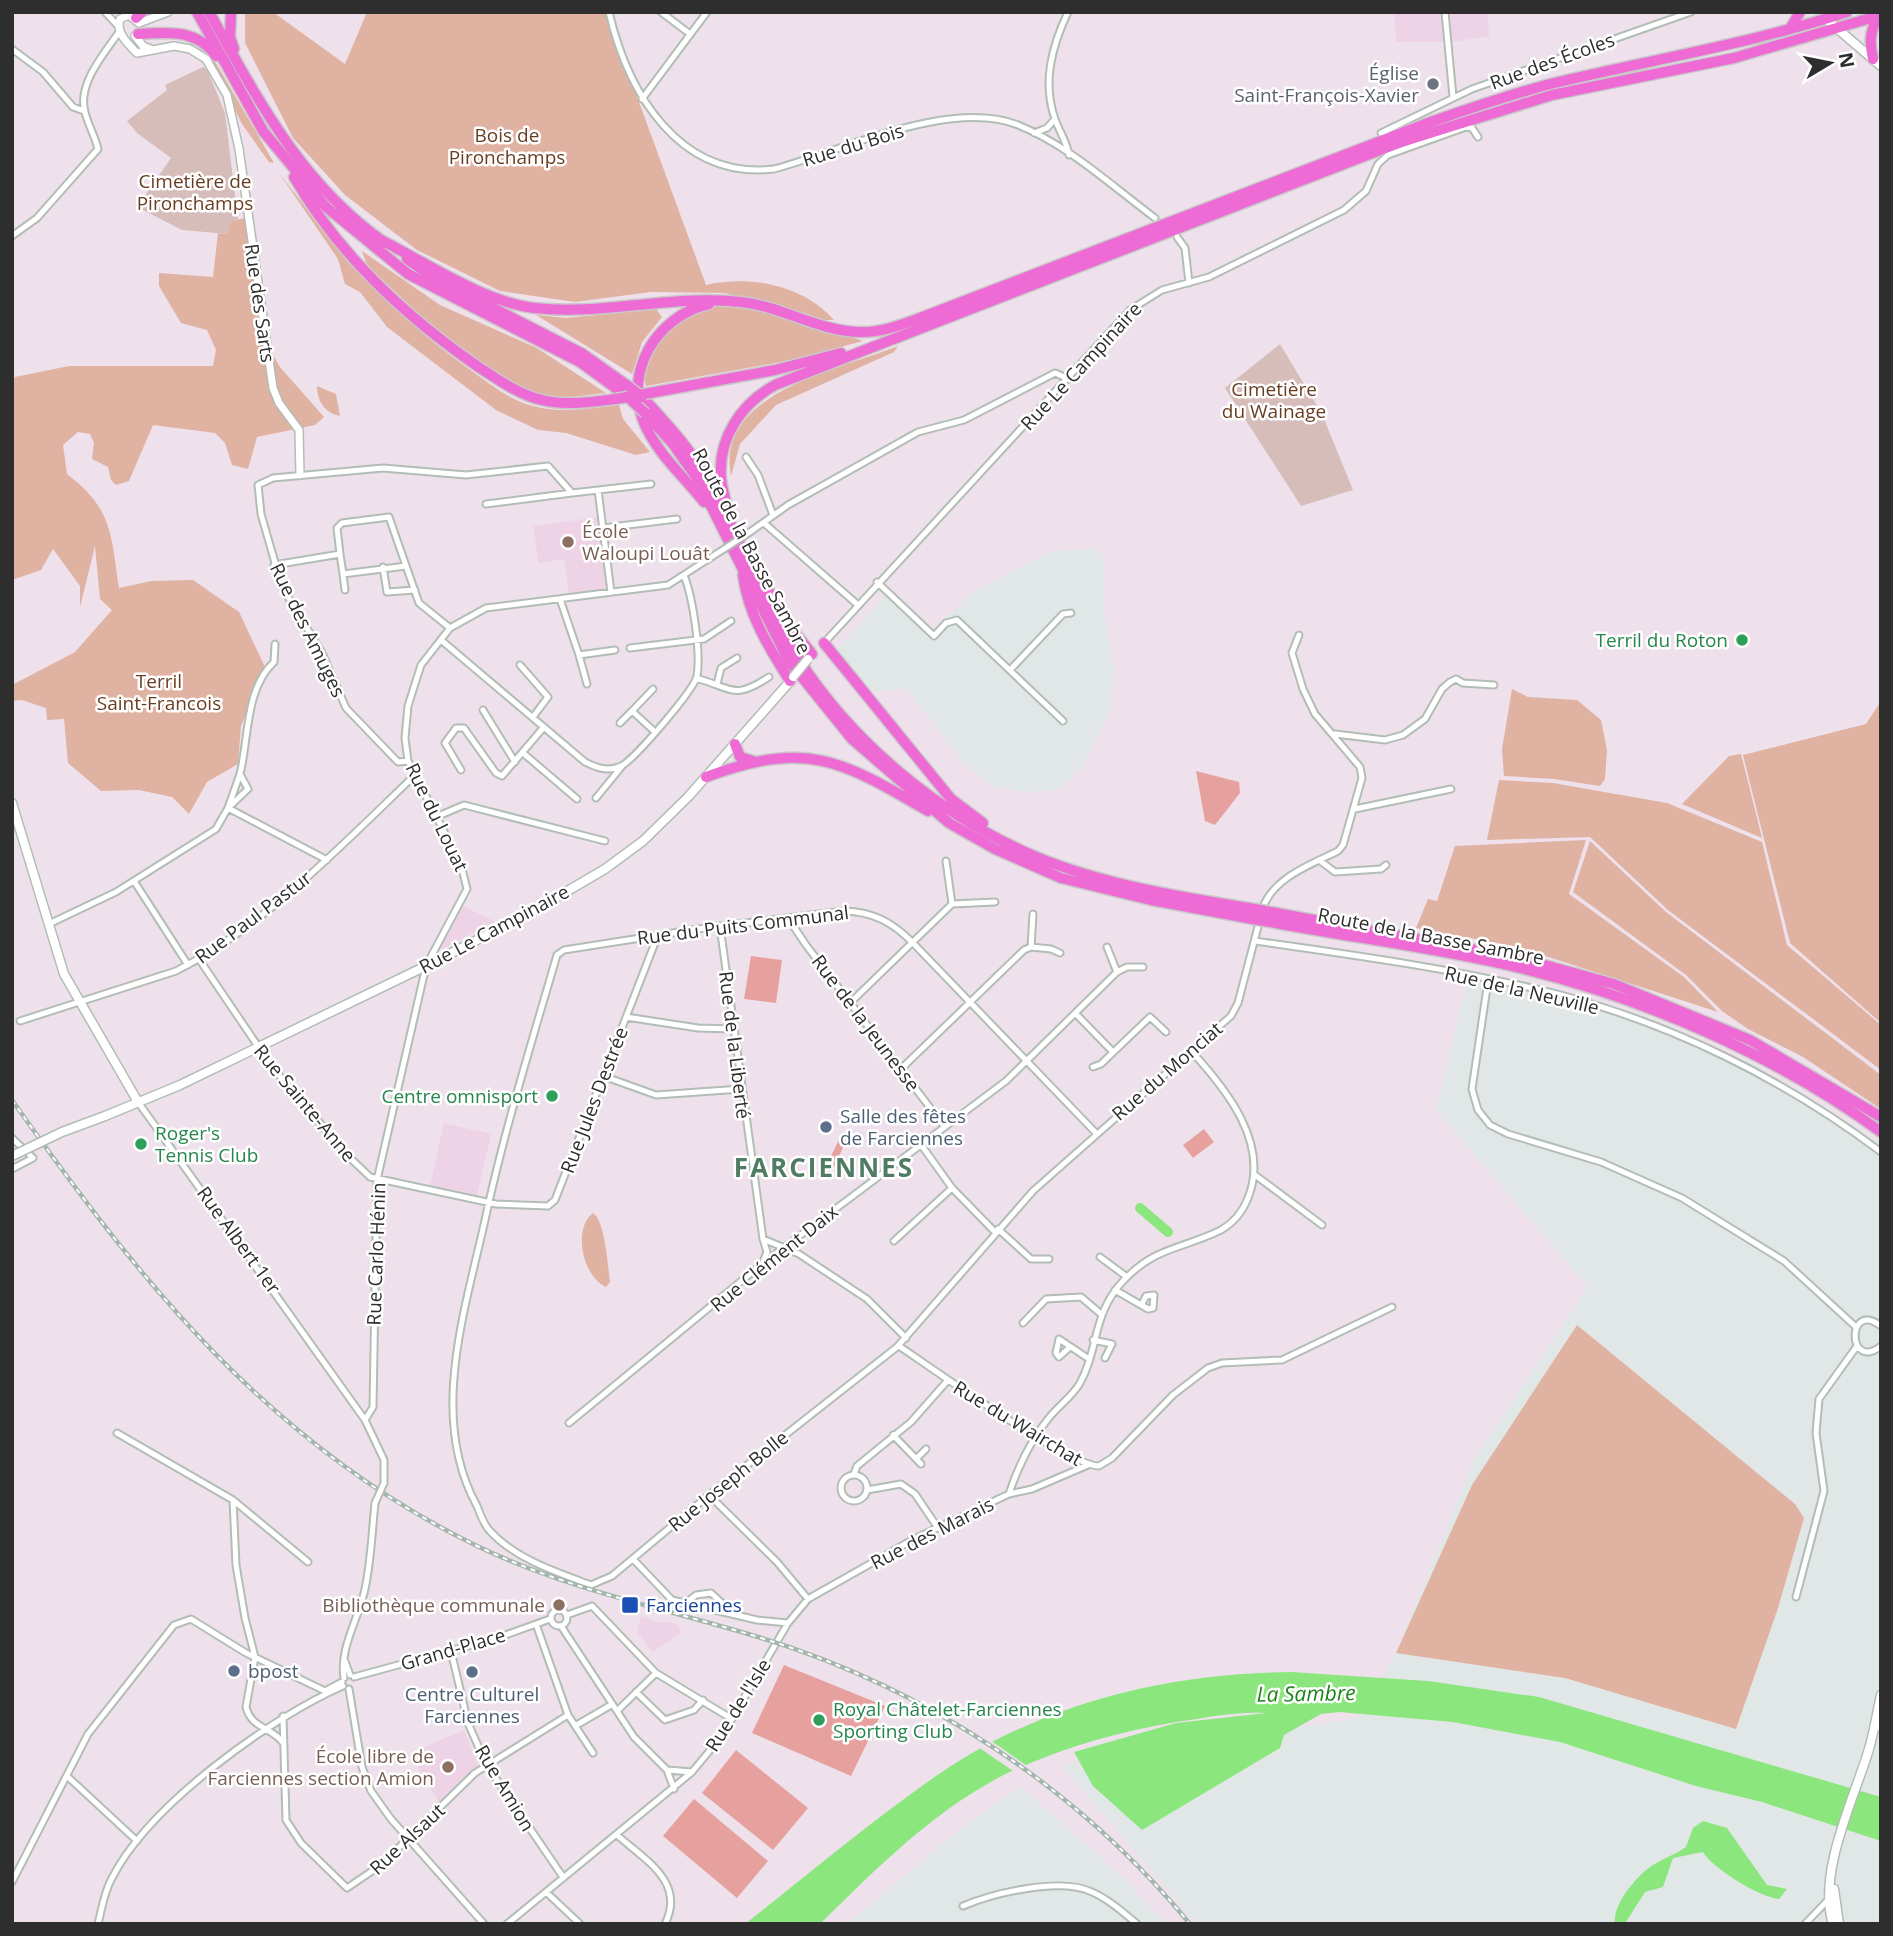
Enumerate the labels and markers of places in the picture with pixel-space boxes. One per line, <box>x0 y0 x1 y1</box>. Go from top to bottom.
place label: Église Saint-François-Xavier <box>1234 60 1419 108</box>
marker: Église Saint-François-Xavier <box>1425 76 1441 92</box>
place label: École Waloupi Louât <box>582 518 710 566</box>
marker: École Waloupi Louât <box>560 534 576 550</box>
place label: Terril du Roton <box>1596 627 1728 653</box>
marker: Terril du Roton <box>1734 632 1750 648</box>
place label: Centre omnisport <box>381 1083 538 1109</box>
marker: Centre omnisport <box>544 1088 560 1104</box>
place label: Salle des fêtes de Farciennes <box>840 1103 966 1151</box>
marker: Salle des fêtes de Farciennes <box>818 1119 834 1135</box>
place label: Roger's Tennis Club <box>155 1120 258 1168</box>
marker: Roger's Tennis Club <box>133 1136 149 1152</box>
place label: Bibliothèque communale <box>322 1592 545 1618</box>
place label: Farciennes <box>646 1592 742 1618</box>
marker: Farciennes <box>620 1595 640 1615</box>
marker: Bibliothèque communale <box>551 1597 567 1613</box>
place label: bpost <box>248 1658 299 1684</box>
marker: bpost <box>226 1663 242 1679</box>
marker: Centre Culturel Farciennes <box>464 1664 480 1680</box>
place label: Centre Culturel Farciennes <box>405 1681 539 1729</box>
place label: Royal Châtelet-Farciennes Sporting Club <box>833 1696 1062 1744</box>
marker: Royal Châtelet-Farciennes Sporting Club <box>811 1712 827 1728</box>
place label: École libre de Farciennes section Amion <box>207 1743 434 1791</box>
marker: École libre de Farciennes section Amion <box>440 1759 456 1775</box>

